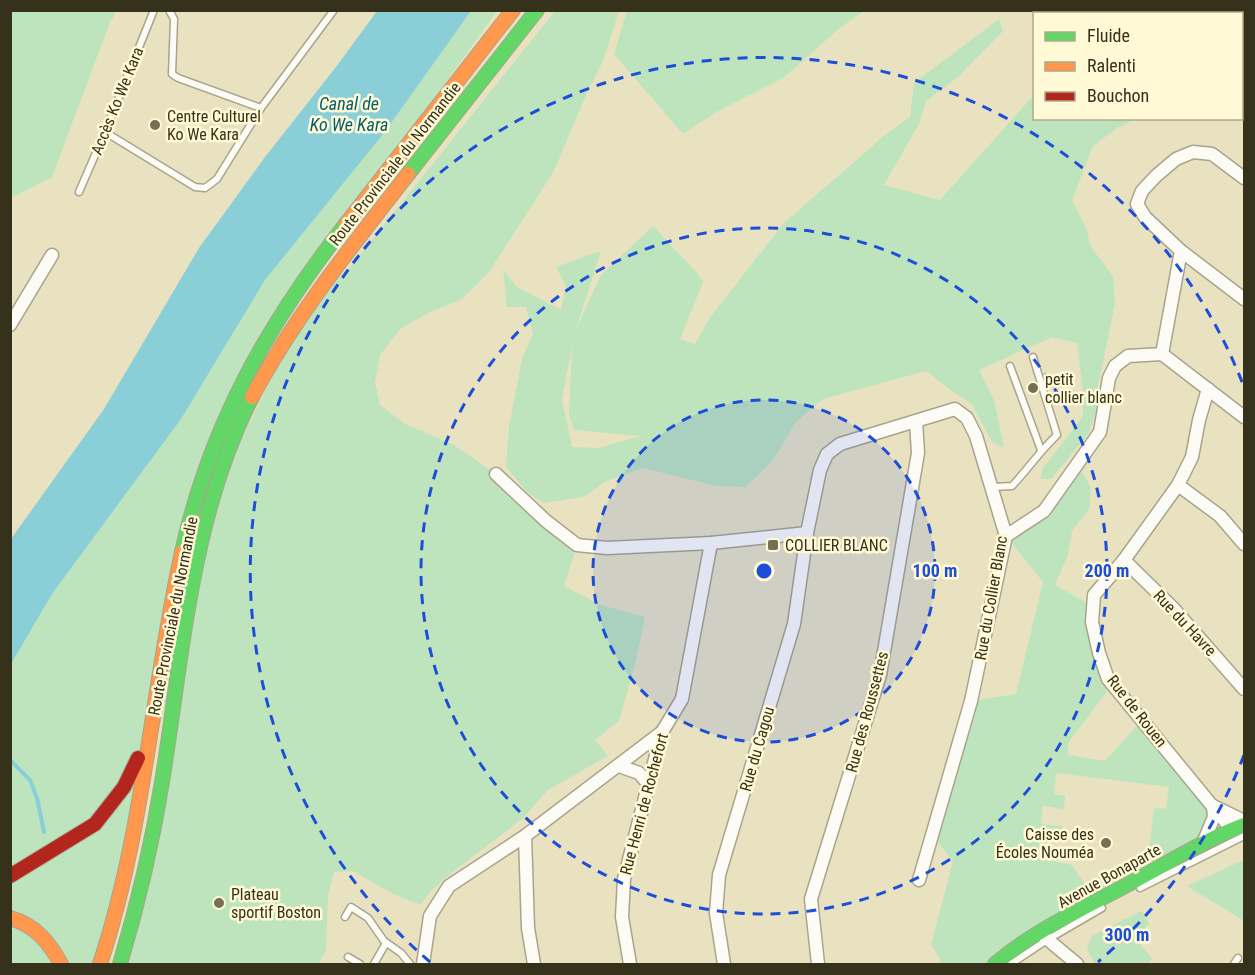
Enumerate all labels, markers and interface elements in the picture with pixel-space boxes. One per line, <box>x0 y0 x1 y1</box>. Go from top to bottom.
legend <box>1033 12 1243 120</box>
text: Fluide <box>1087 25 1130 46</box>
street label: Accès Ko We Kara <box>87 44 147 158</box>
text: Ralenti <box>1087 55 1136 76</box>
street label: Route Provinciale du Normandie <box>325 78 465 250</box>
text: Bouchon <box>1087 85 1149 106</box>
water label: Canal de Ko We Kara <box>310 93 388 135</box>
place label: Centre Culturel Ko We Kara <box>167 107 261 144</box>
marker: Centre Culturel Ko We Kara <box>148 118 162 132</box>
place label: petit collier blanc <box>1045 370 1122 407</box>
marker: petit collier blanc <box>1026 381 1040 395</box>
street label: Route Provinciale du Normandie <box>144 515 202 717</box>
street label: Rue du Collier Blanc <box>971 534 1011 662</box>
place label: COLLIER BLANC <box>785 536 888 555</box>
marker: COLLIER BLANC <box>766 538 780 552</box>
text: 100 m <box>913 560 957 581</box>
text: 200 m <box>1085 560 1129 581</box>
centre of rings <box>754 561 774 581</box>
street label: Rue du Havre <box>1150 586 1220 660</box>
street label: Rue des Roussettes <box>842 649 892 775</box>
street label: Rue de Rouen <box>1103 671 1171 751</box>
street label: Rue du Cagou <box>736 704 778 794</box>
street label: Rue Henri de Rochefort <box>616 731 672 877</box>
place label: Caisse des Écoles Nouméa <box>996 825 1094 862</box>
marker: Caisse des Écoles Nouméa <box>1099 836 1113 850</box>
street label: Avenue Bonaparte <box>1054 840 1164 912</box>
place label: Plateau sportif Boston <box>231 885 321 922</box>
marker: Plateau sportif Boston <box>212 896 226 910</box>
text: 300 m <box>1105 924 1149 945</box>

